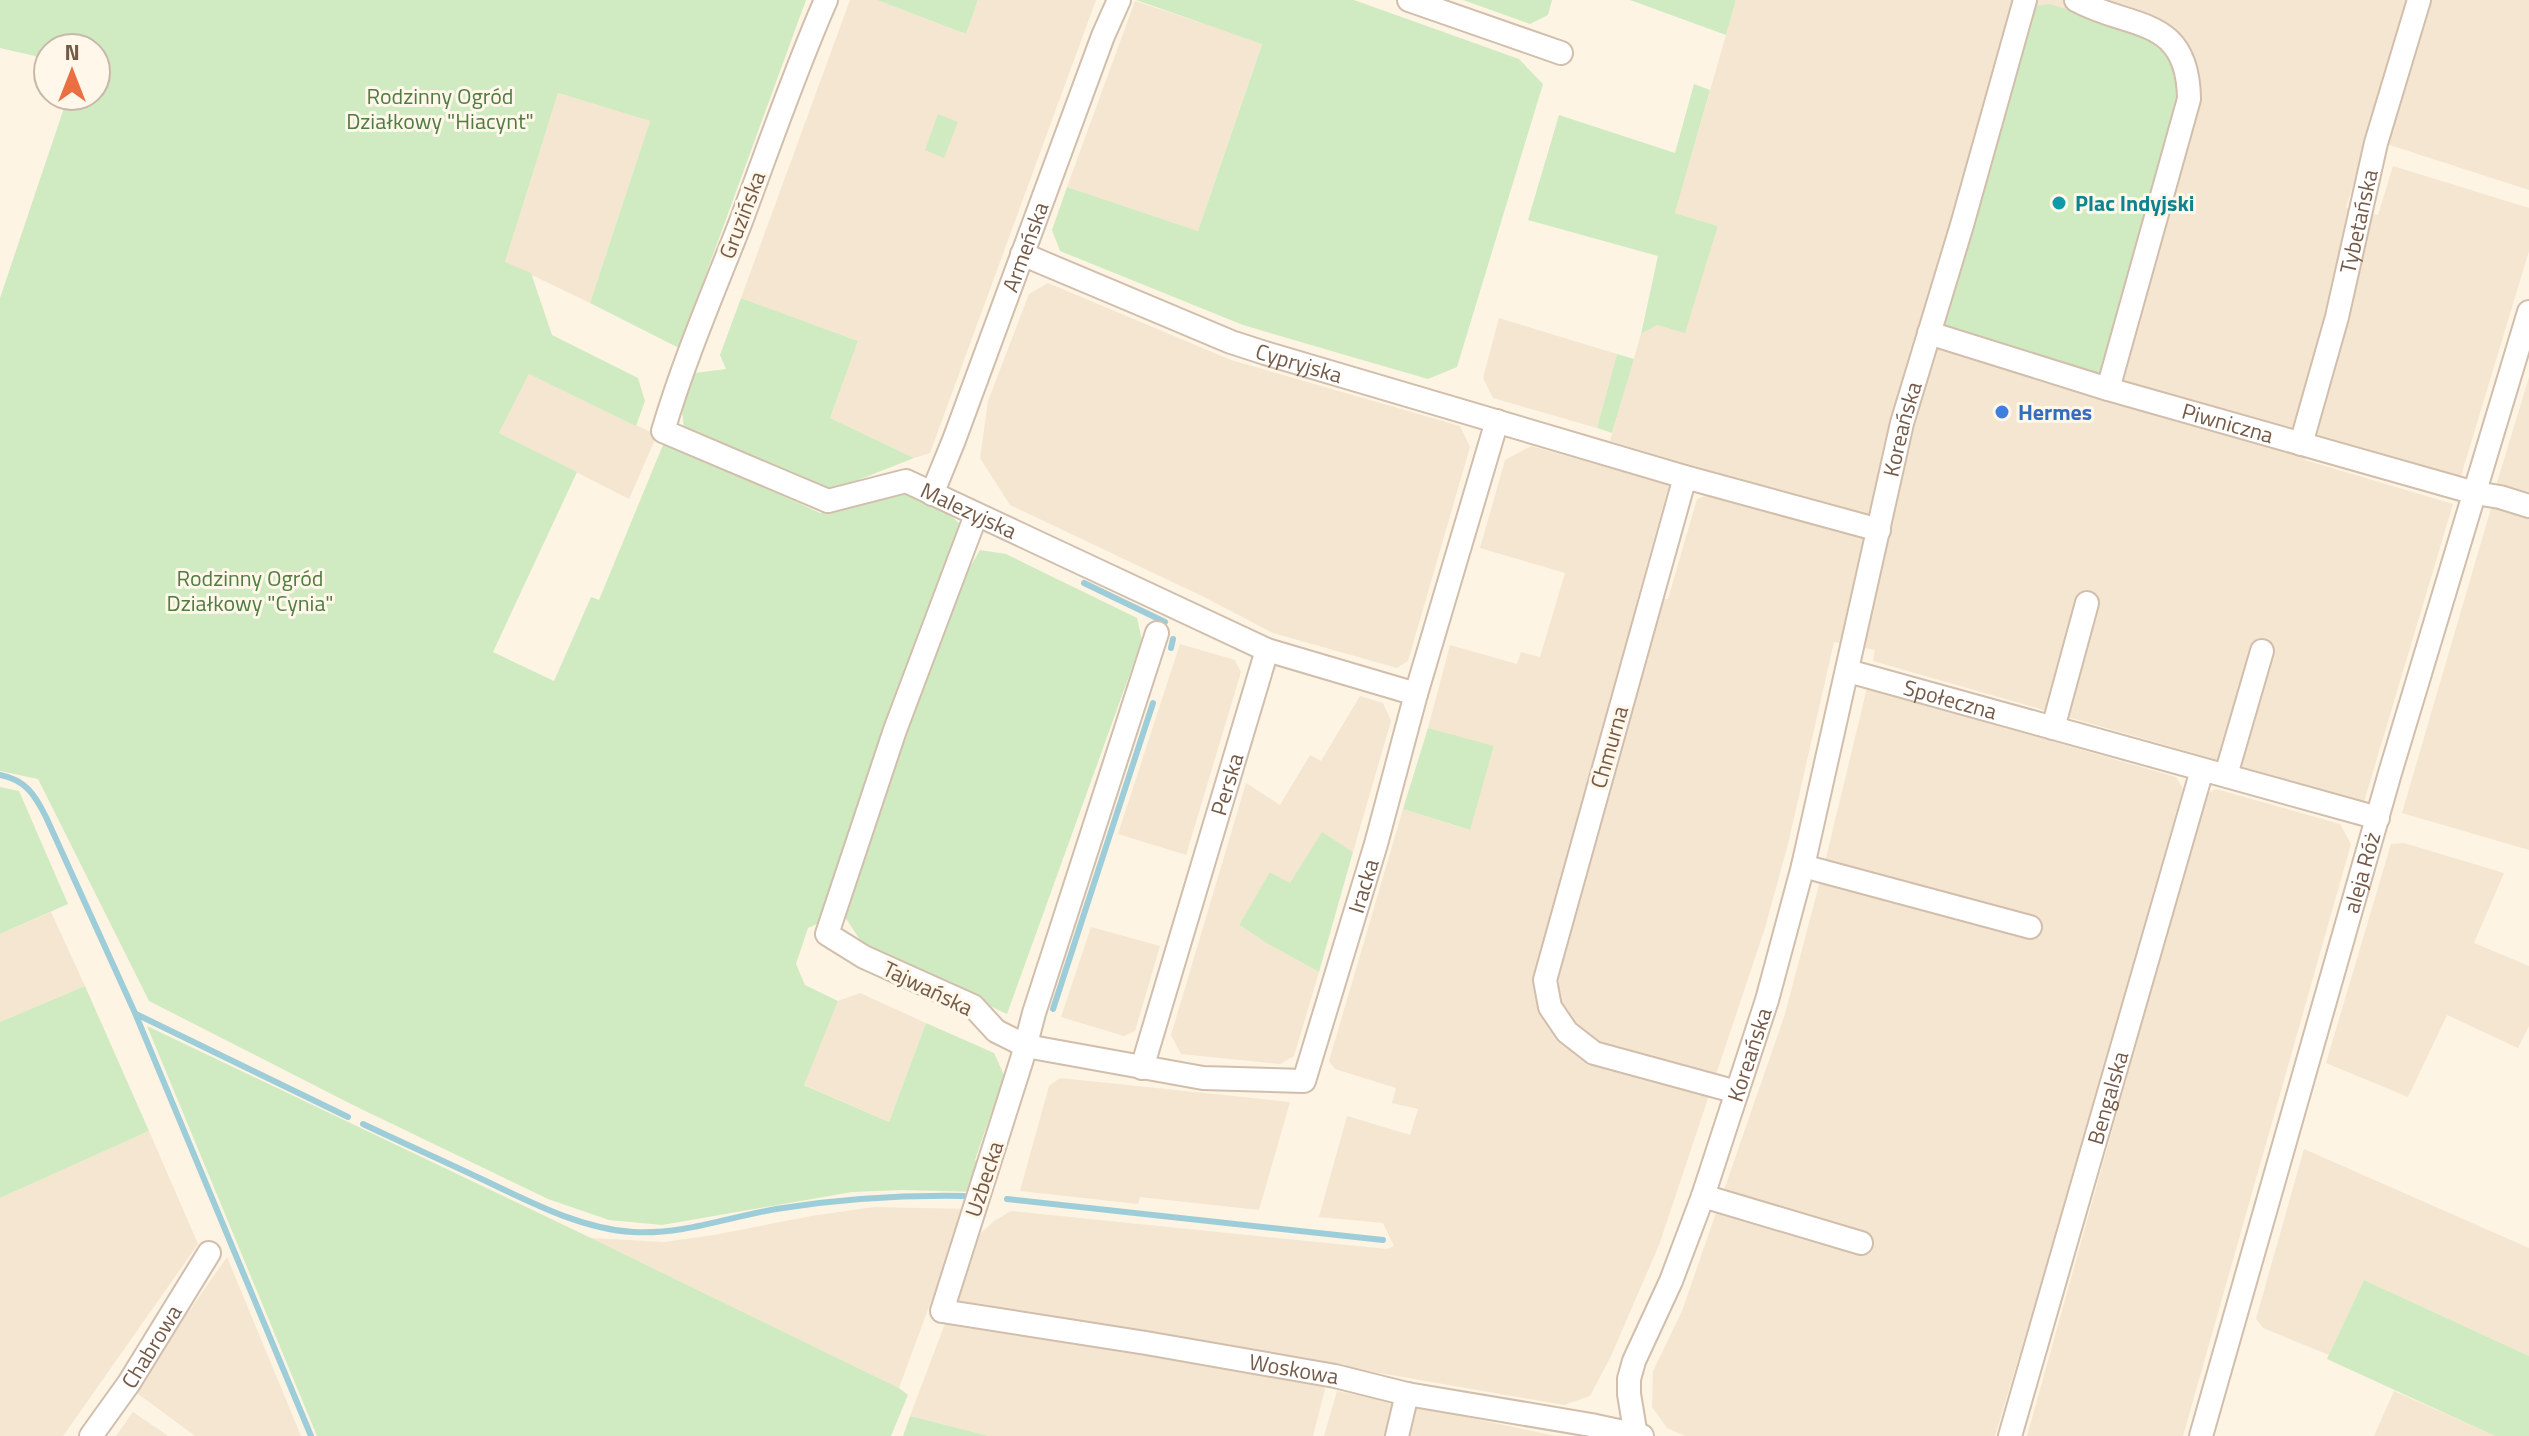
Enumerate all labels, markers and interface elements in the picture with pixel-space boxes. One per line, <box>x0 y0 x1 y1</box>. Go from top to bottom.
north arrow <box>32 32 112 112</box>
text: N <box>64 35 80 69</box>
park label: Rodzinny Ogród Działkowy "Hiacynt" <box>346 79 534 138</box>
street label: Gruzińska <box>710 166 774 264</box>
street label: Tybetańska <box>2330 166 2387 277</box>
place label: Plac Indyjski <box>2075 186 2194 220</box>
marker: Plac Indyjski <box>2050 194 2068 212</box>
street label: Armeńska <box>993 197 1057 297</box>
street label: Cypryjska <box>1251 334 1346 392</box>
street label: Koreańska <box>1874 377 1931 480</box>
street label: Piwniczna <box>2178 394 2277 452</box>
place label: Hermes <box>2018 395 2092 429</box>
marker: Hermes <box>1993 403 2011 421</box>
street label: Malezyjska <box>915 473 1023 548</box>
park label: Rodzinny Ogród Działkowy "Cynia" <box>166 561 334 620</box>
street label: Społeczna <box>1900 670 2001 728</box>
street label: Chmurna <box>1581 702 1637 792</box>
street label: Perska <box>1201 749 1252 820</box>
street label: aleja Róż <box>2334 828 2389 917</box>
street label: Iracka <box>1339 855 1388 917</box>
street label: Tajwańska <box>877 952 979 1024</box>
street label: Koreańska <box>1718 1003 1780 1106</box>
street label: Bengalska <box>2078 1047 2137 1148</box>
street label: Uzbecka <box>956 1137 1012 1221</box>
street label: Chabrowa <box>113 1298 190 1395</box>
street label: Woskowa <box>1246 1344 1341 1393</box>

